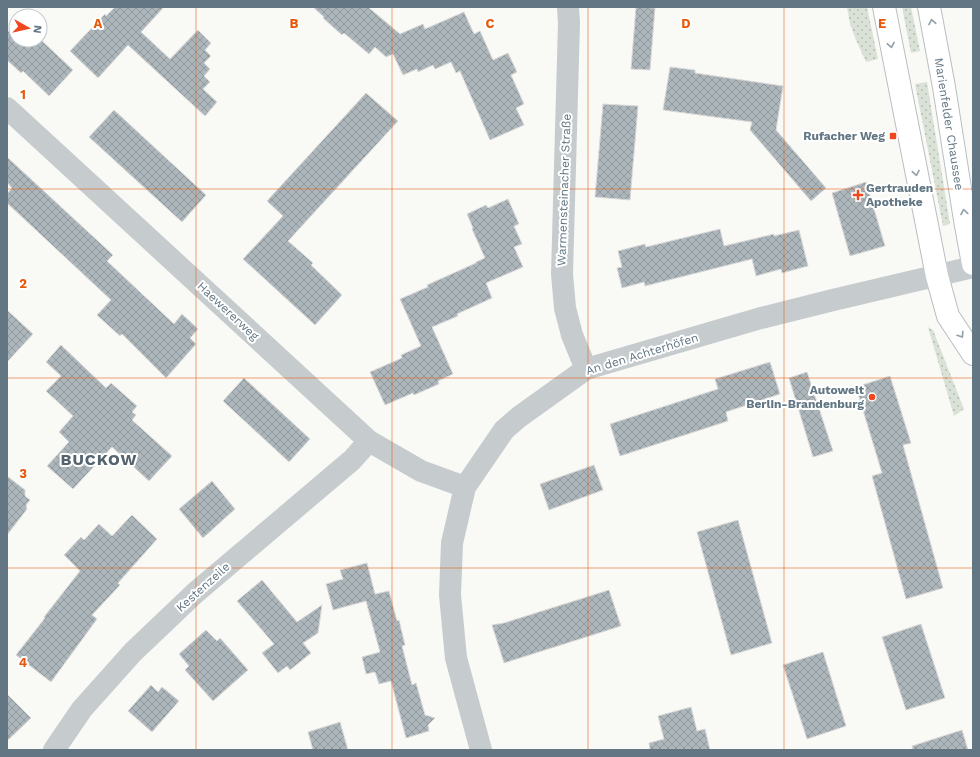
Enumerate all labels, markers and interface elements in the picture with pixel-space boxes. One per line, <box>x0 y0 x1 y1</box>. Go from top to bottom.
north arrow <box>8 8 48 48</box>
text: A <box>94 16 103 31</box>
text: B <box>290 16 299 31</box>
text: C <box>486 16 495 31</box>
text: D <box>681 16 691 31</box>
text: E <box>878 16 886 31</box>
one-way arrow <box>928 18 936 25</box>
text: N <box>30 24 44 34</box>
one-way arrow <box>887 42 895 48</box>
street label: Marienfelder Chaussee <box>932 57 966 191</box>
text: 1 <box>20 87 26 102</box>
street label: Warmensteinacher Straße <box>554 113 574 266</box>
place label: Rufacher Weg <box>803 129 885 143</box>
marker: Rufacher Weg <box>888 131 898 141</box>
one-way arrow <box>912 170 920 176</box>
place label: Gertrauden Apotheke <box>866 181 933 209</box>
marker: Gertrauden Apotheke <box>853 190 863 200</box>
one-way arrow <box>960 209 969 215</box>
text: 2 <box>19 276 27 291</box>
street label: Haewererweg <box>194 279 262 343</box>
street label: An den Achterhöfen <box>584 330 700 378</box>
one-way arrow <box>956 331 963 338</box>
place label: Autowelt Berlin-Brandenburg <box>746 383 865 411</box>
marker: Autowelt Berlin-Brandenburg <box>867 392 877 402</box>
district label: BUCKOW <box>61 450 137 469</box>
text: 3 <box>19 466 27 481</box>
street label: Kestenzeile <box>173 559 233 615</box>
text: 4 <box>19 655 28 670</box>

